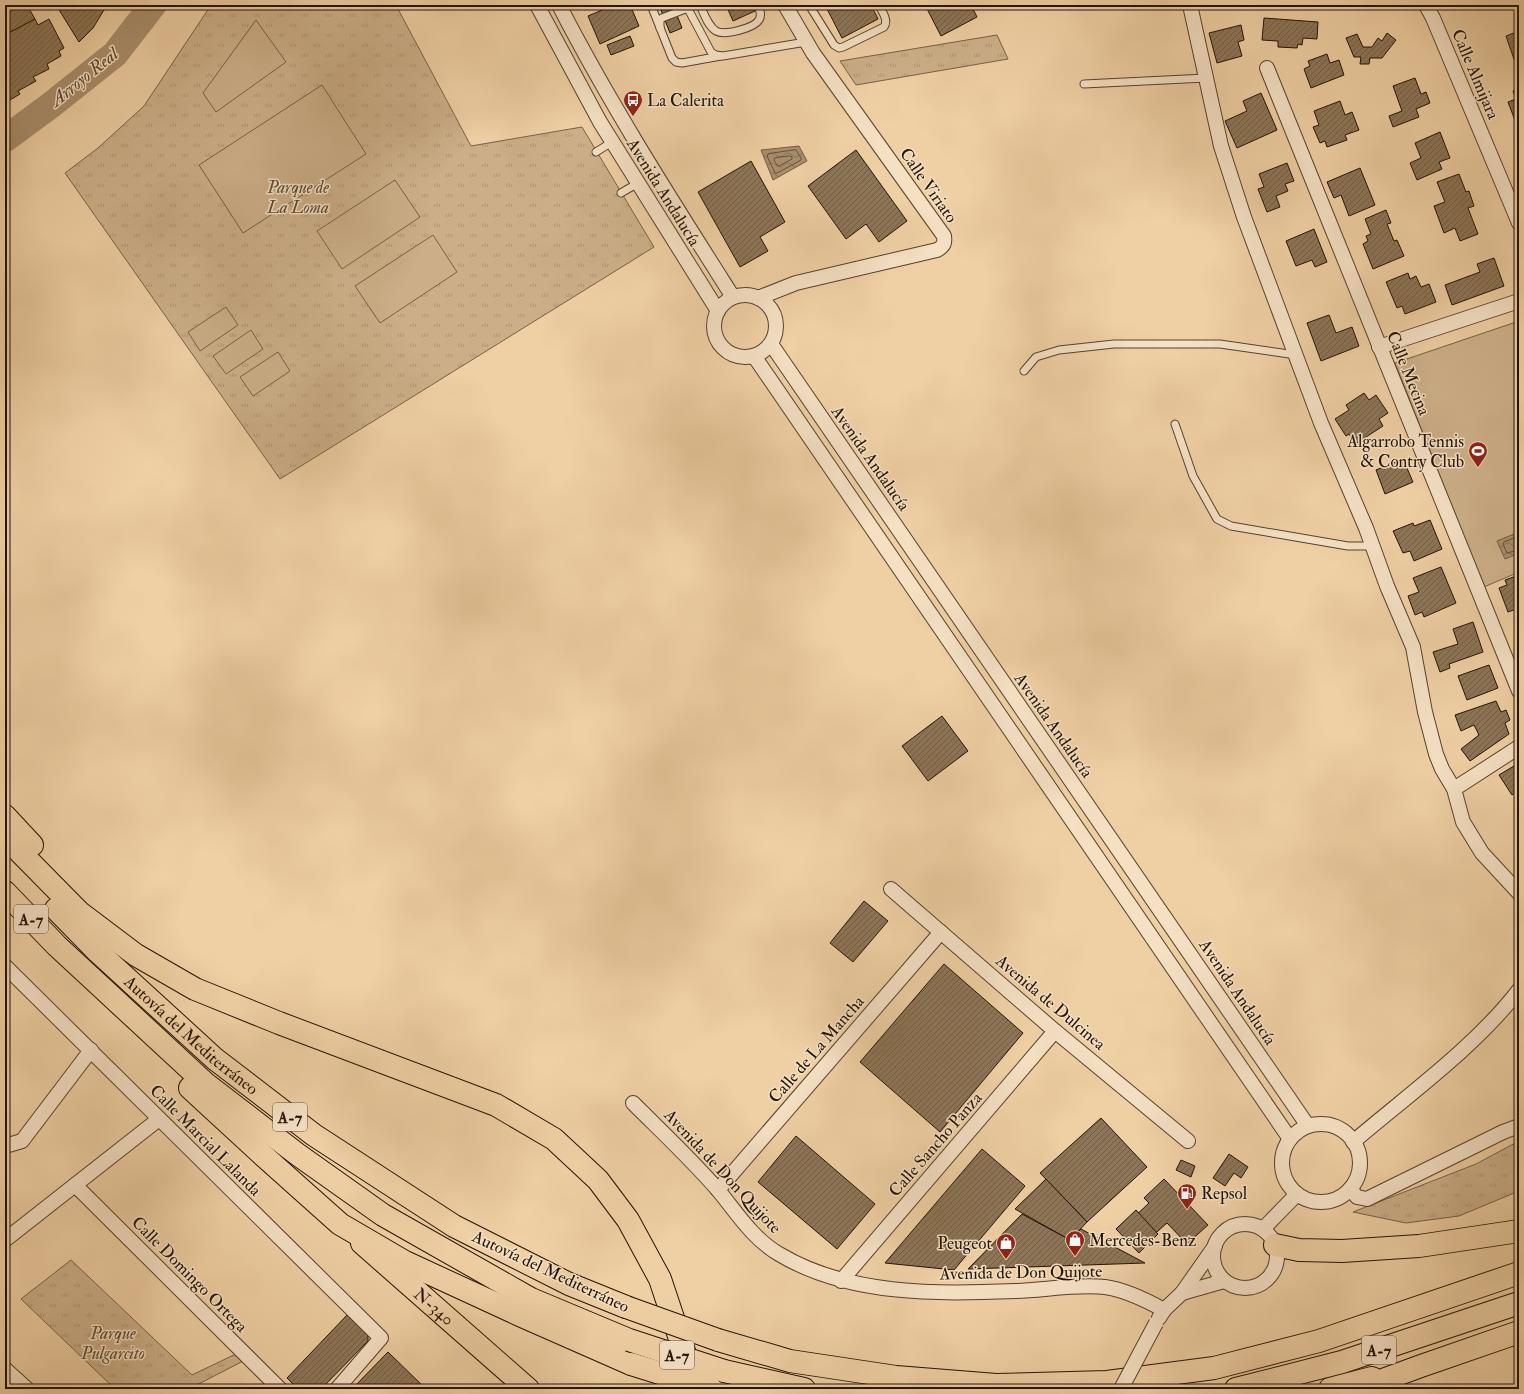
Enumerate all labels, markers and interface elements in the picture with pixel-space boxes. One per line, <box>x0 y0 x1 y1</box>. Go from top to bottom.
street label: Calle Almijara <box>1447 26 1504 123</box>
water label: Arroyo Real <box>44 42 124 113</box>
bus stop icon: La Calerita <box>622 89 644 117</box>
place label: La Calerita <box>647 90 725 111</box>
street label: Avenida Andalucía <box>622 134 706 251</box>
street label: Calle Viriato <box>895 144 962 227</box>
park label: Parque de La Loma <box>266 177 329 218</box>
street label: Calle Mecina <box>1382 328 1435 419</box>
street label: Avenida Andalucía <box>826 401 915 516</box>
place label: Algarrobo Tennis & Contry Club <box>1346 431 1464 473</box>
sports icon: Algarrobo Tennis & Contry Club <box>1467 440 1489 468</box>
street label: Avenida Andalucía <box>1009 668 1098 783</box>
road number: A-7 <box>14 905 48 933</box>
street label: Avenida Andalucía <box>1194 935 1281 1050</box>
street label: Avenida de Dulcinea <box>991 950 1111 1055</box>
street label: Autovía del Mediterráneo <box>119 970 262 1099</box>
street label: Calle de La Mancha <box>764 991 869 1107</box>
street label: Calle Marcial Lalanda <box>145 1080 267 1201</box>
street label: Calle Sancho Panza <box>884 1087 987 1201</box>
road number: A-7 <box>273 1103 307 1131</box>
street label: Avenida de Don Quijote <box>659 1104 786 1238</box>
fuel station icon: Repsol <box>1176 1182 1198 1210</box>
place label: Repsol <box>1201 1183 1248 1205</box>
street label: Calle Domingo Ortega <box>127 1212 253 1337</box>
street label: Autovía del Mediterráneo <box>468 1225 633 1317</box>
shop icon: Mercedes-Benz <box>1064 1229 1086 1257</box>
place label: Mercedes-Benz <box>1089 1230 1196 1251</box>
shop icon: Peugeot <box>995 1232 1017 1260</box>
place label: Peugeot <box>937 1233 992 1254</box>
street label: Avenida de Don Quijote <box>939 1261 1102 1284</box>
street label: N-340 <box>409 1283 458 1330</box>
park label: Parque Pulgarcito <box>80 1323 145 1364</box>
road number: A-7 <box>1362 1336 1396 1364</box>
road number: A-7 <box>660 1341 694 1369</box>

